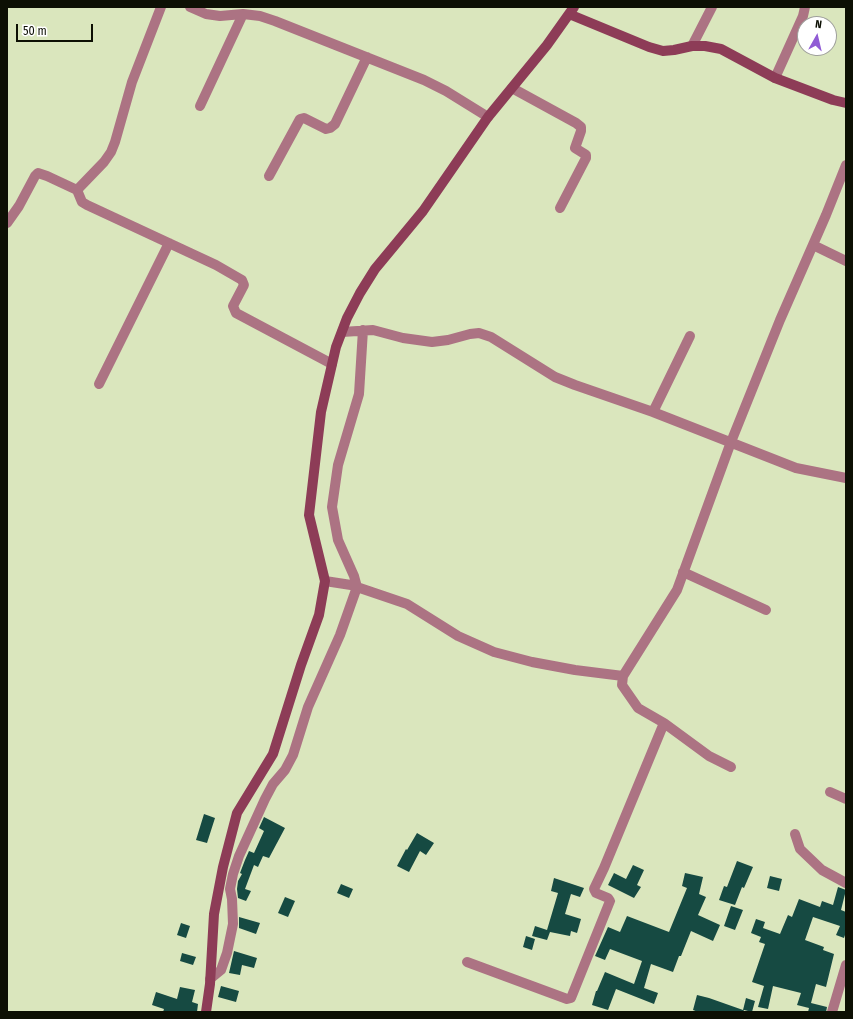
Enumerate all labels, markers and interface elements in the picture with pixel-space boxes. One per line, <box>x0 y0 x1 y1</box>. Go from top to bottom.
scale bar <box>18 16 95 42</box>
north arrow <box>797 16 837 56</box>
text: N <box>814 18 823 32</box>
text: 50 m <box>23 24 47 38</box>

